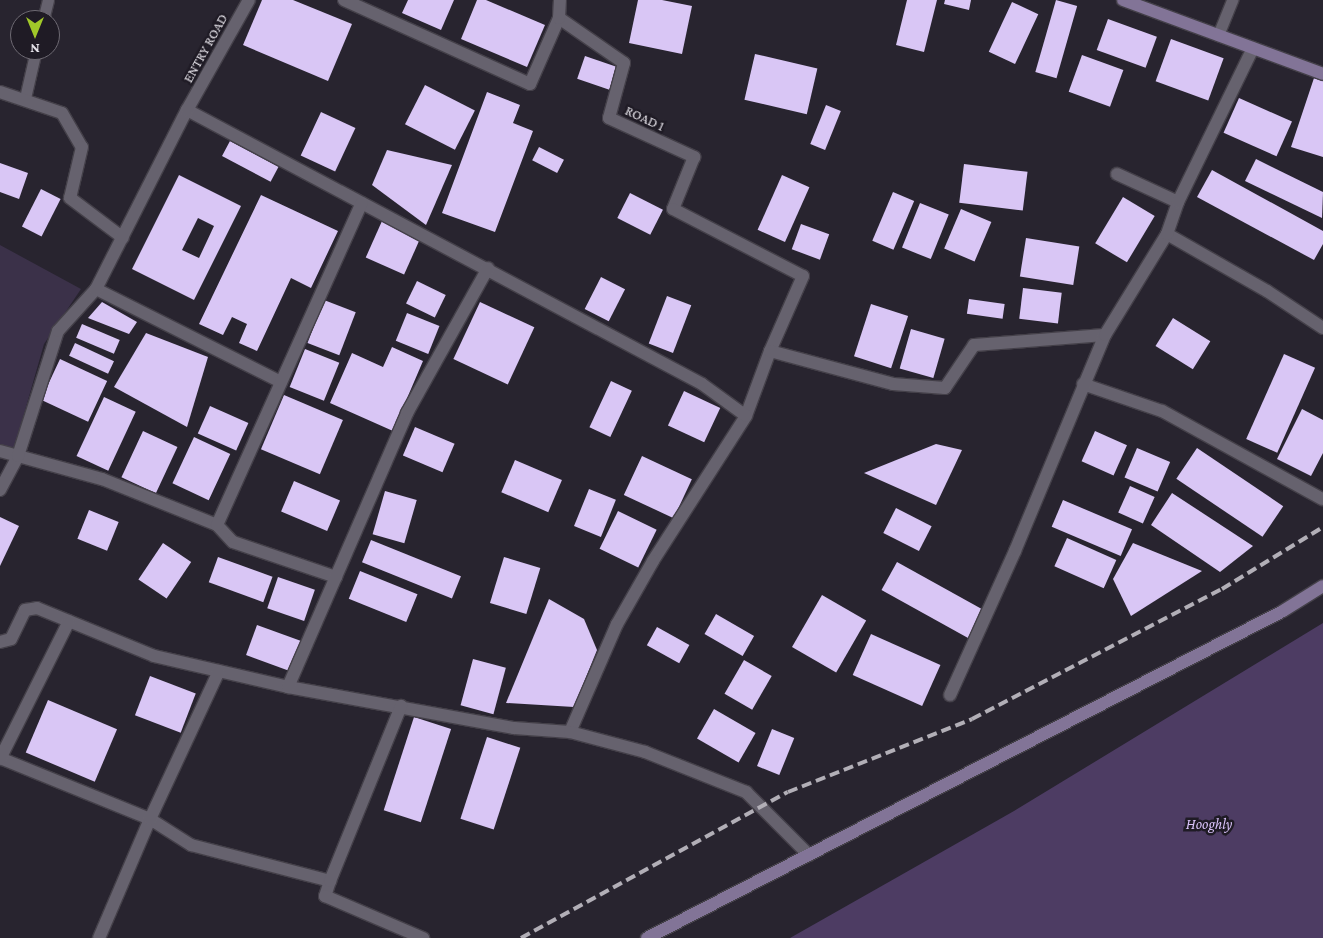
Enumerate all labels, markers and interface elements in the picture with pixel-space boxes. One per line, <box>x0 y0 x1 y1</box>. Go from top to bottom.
north arrow <box>10 10 60 60</box>
street label: ENTRY ROAD <box>179 11 231 85</box>
text: N <box>30 41 40 57</box>
street label: ROAD 1 <box>623 102 667 134</box>
water label: Hooghly <box>1186 816 1232 834</box>

